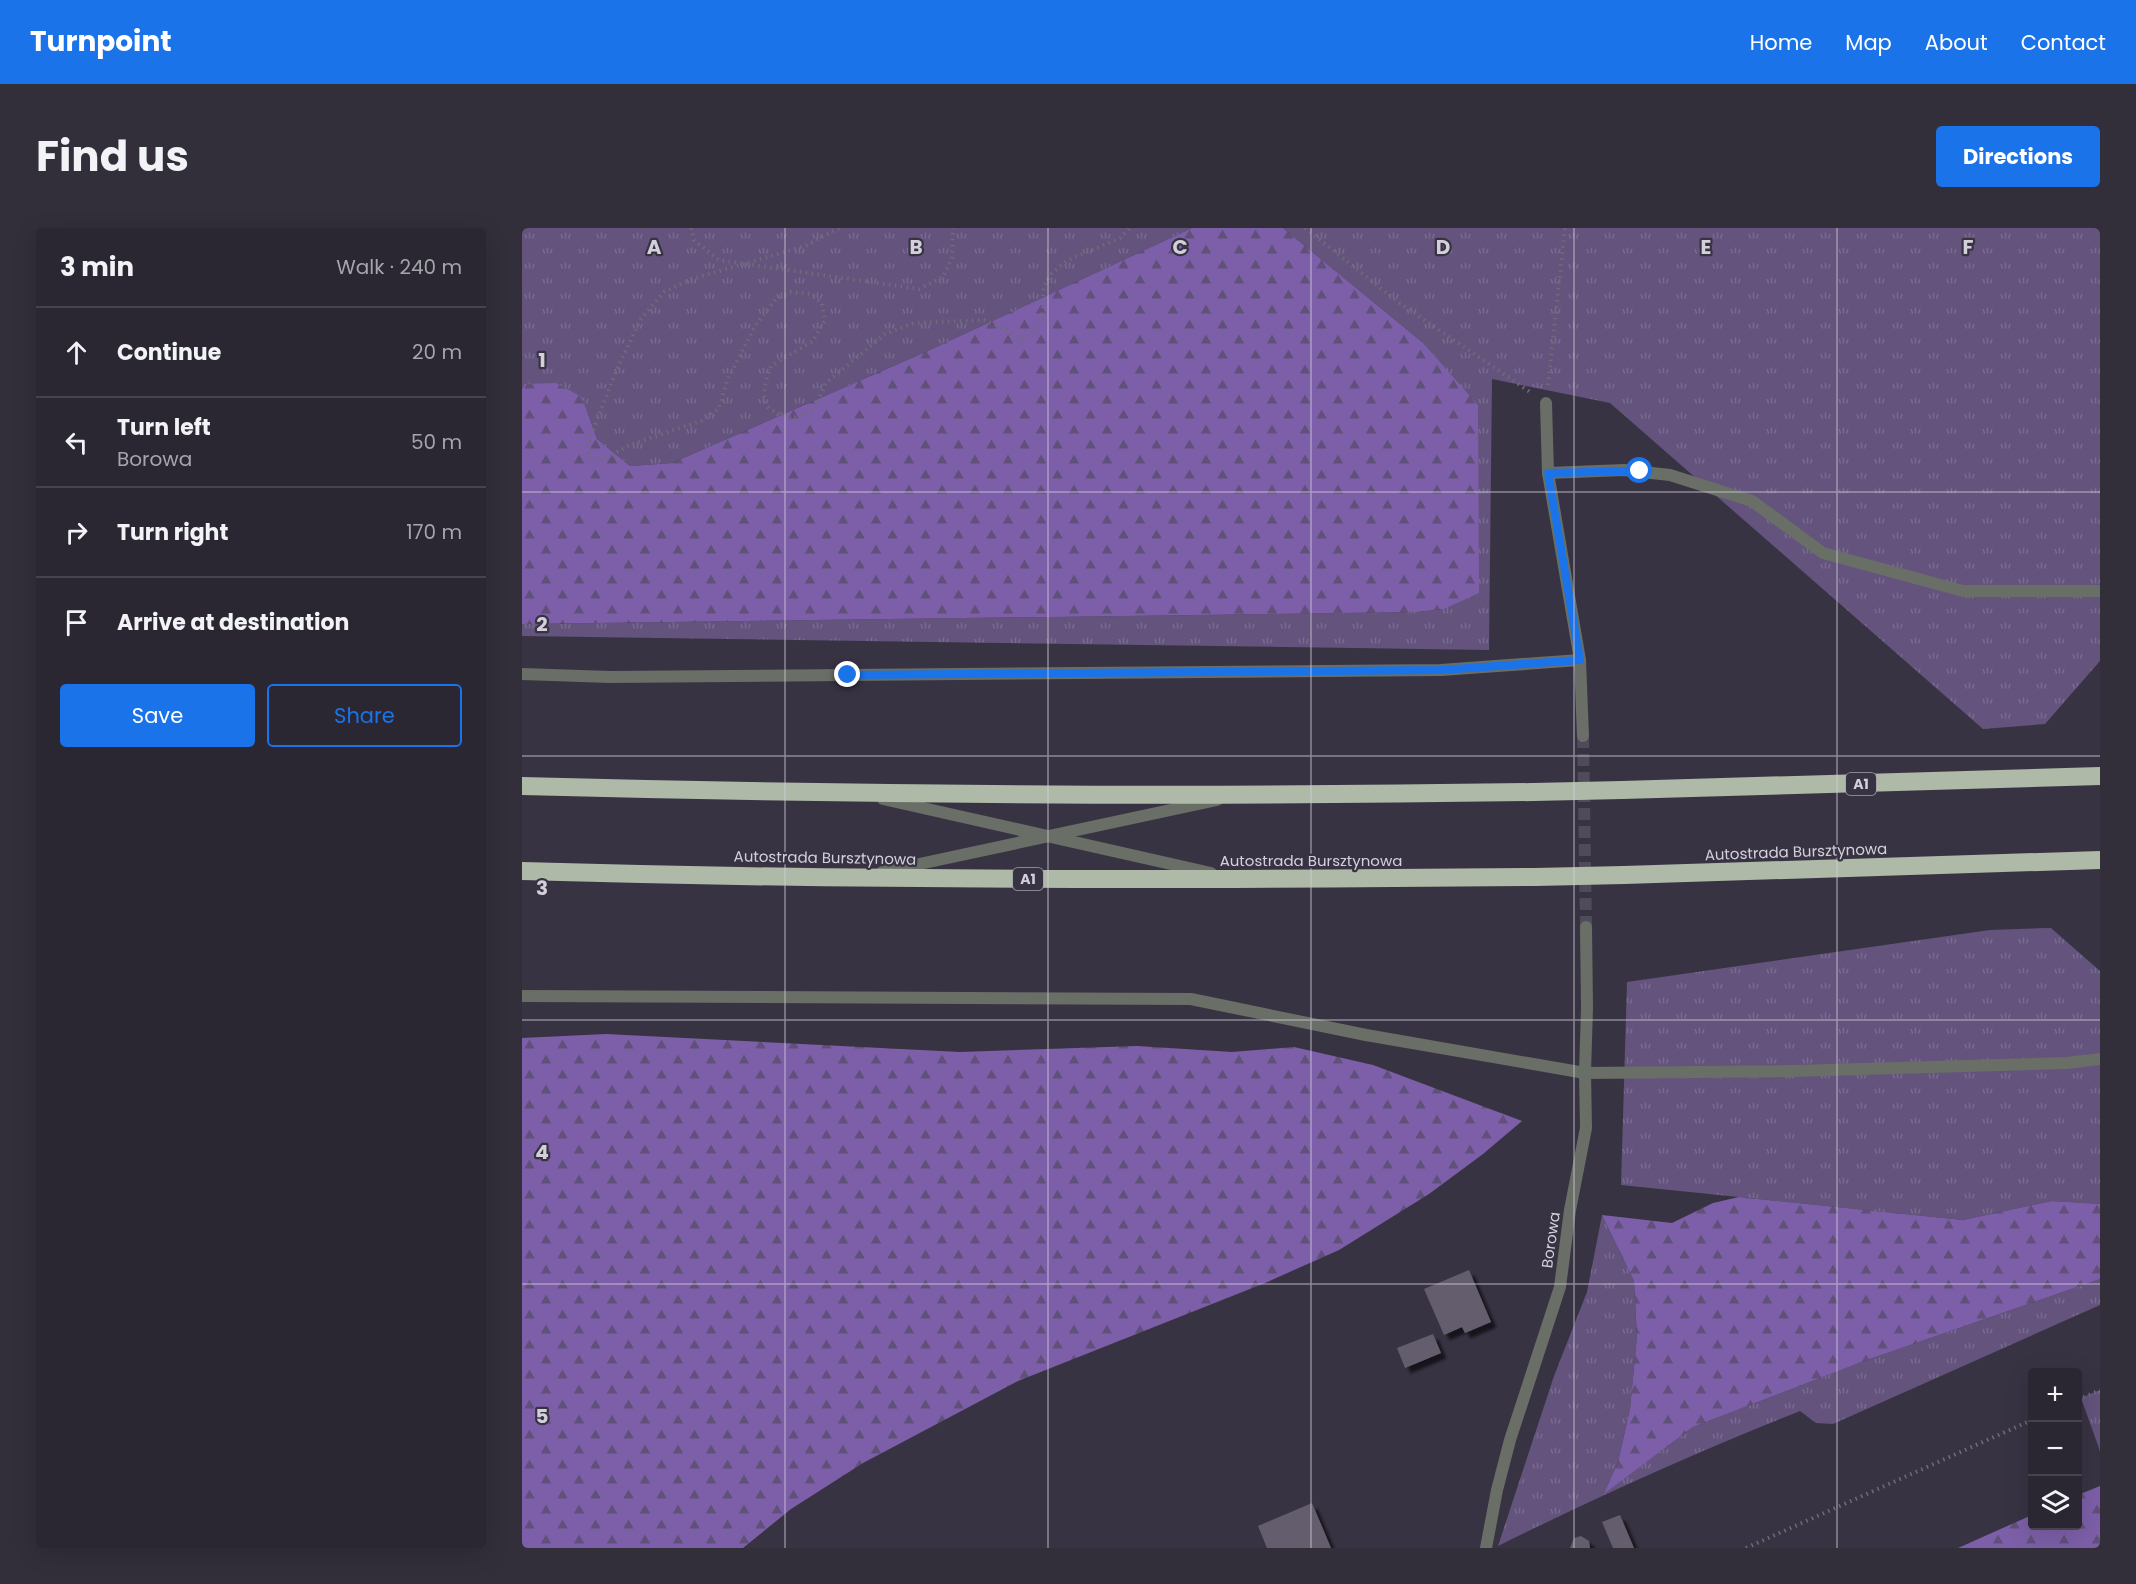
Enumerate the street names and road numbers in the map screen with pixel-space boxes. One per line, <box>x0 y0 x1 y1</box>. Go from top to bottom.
road number: A1 <box>1846 773 1876 795</box>
street label: Autostrada Bursztynowa <box>1704 838 1888 865</box>
street label: Autostrada Bursztynowa <box>734 845 917 870</box>
street label: Autostrada Bursztynowa <box>1220 850 1402 871</box>
road number: A1 <box>1013 868 1043 890</box>
street label: Borowa <box>1536 1211 1565 1269</box>

